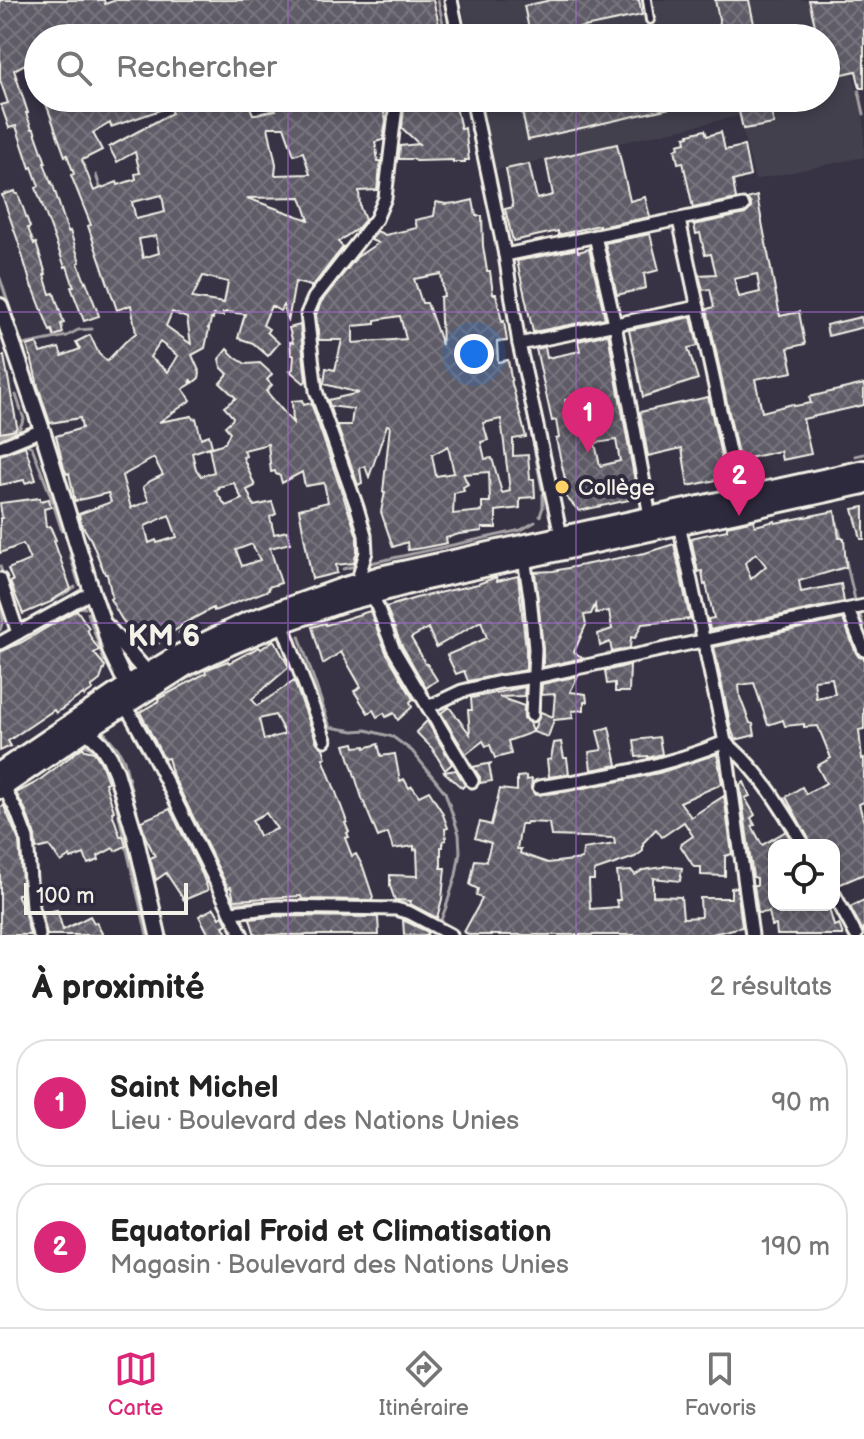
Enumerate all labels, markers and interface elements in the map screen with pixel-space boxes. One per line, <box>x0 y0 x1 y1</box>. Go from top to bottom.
search box <box>24 24 840 112</box>
icon: search <box>52 46 96 90</box>
text: Rechercher <box>116 50 277 86</box>
your location <box>454 334 494 374</box>
pin: 1 <box>562 387 614 453</box>
pin: 2 <box>713 450 765 516</box>
place label: Collège <box>578 475 655 502</box>
marker: Collège <box>553 478 571 496</box>
district label: KM 6 <box>128 619 200 655</box>
map controls <box>768 839 840 911</box>
button: locate <box>768 839 840 911</box>
scale bar <box>24 879 188 915</box>
text: 100 m <box>36 883 95 910</box>
text: À proximité <box>32 967 205 1008</box>
text: 2 résultats <box>709 972 832 1003</box>
text: Saint Michel <box>110 1070 278 1106</box>
text: 1 <box>55 1088 65 1119</box>
text: 90 m <box>771 1088 830 1119</box>
text: Lieu · Boulevard des Nations Unies <box>110 1106 519 1137</box>
text: Equatorial Froid et Climatisation <box>110 1214 552 1250</box>
text: 2 <box>52 1232 68 1263</box>
text: 190 m <box>761 1232 830 1263</box>
text: Magasin · Boulevard des Nations Unies <box>110 1250 569 1281</box>
tab: Carte <box>108 1347 163 1422</box>
tab: Itinéraire <box>379 1347 469 1422</box>
tab: Favoris <box>684 1347 756 1422</box>

